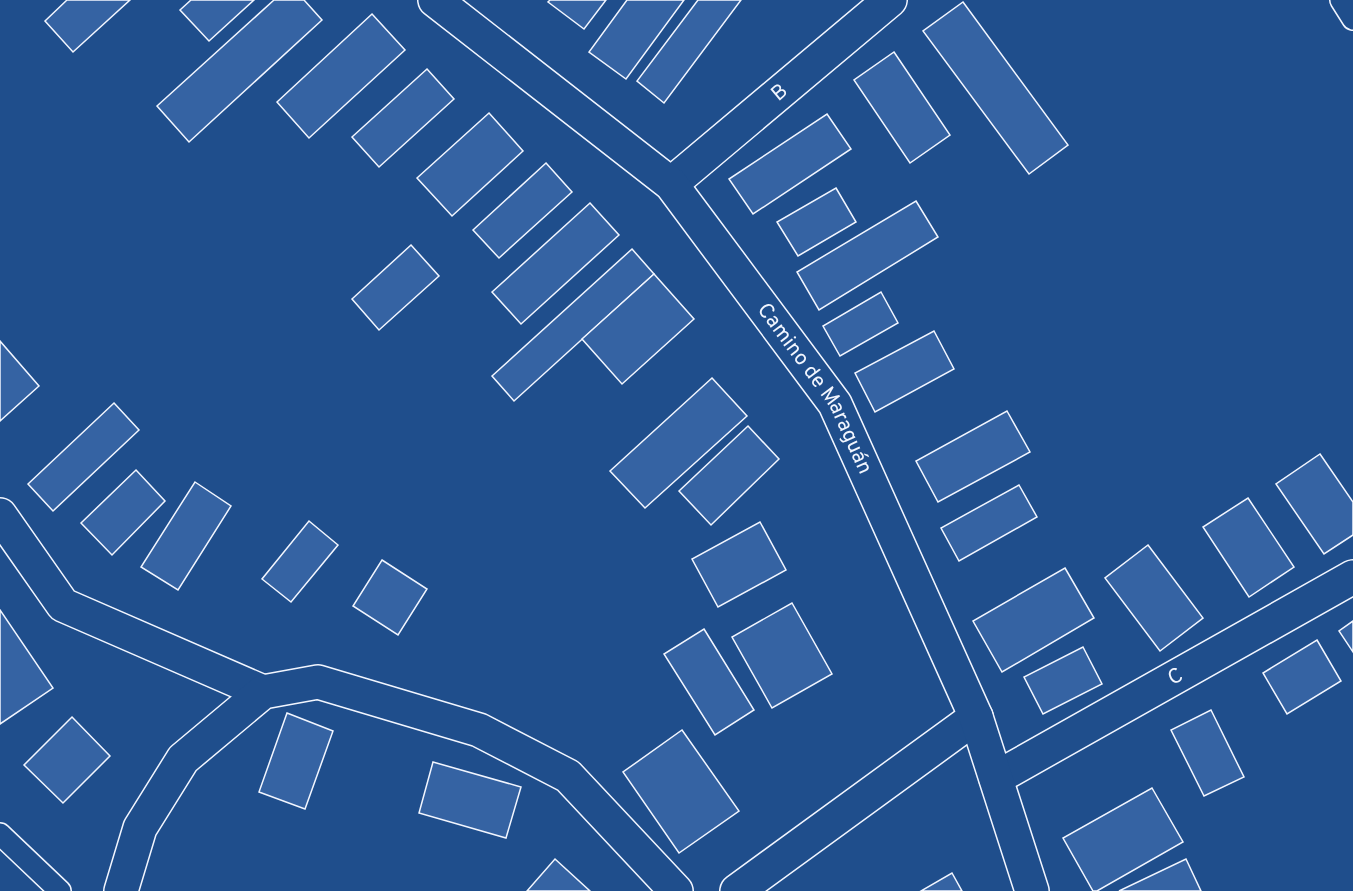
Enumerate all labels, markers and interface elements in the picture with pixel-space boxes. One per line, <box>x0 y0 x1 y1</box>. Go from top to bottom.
street label: B <box>766 78 794 107</box>
street label: Camino de Maraguán <box>751 298 878 478</box>
street label: C <box>1163 662 1188 692</box>

